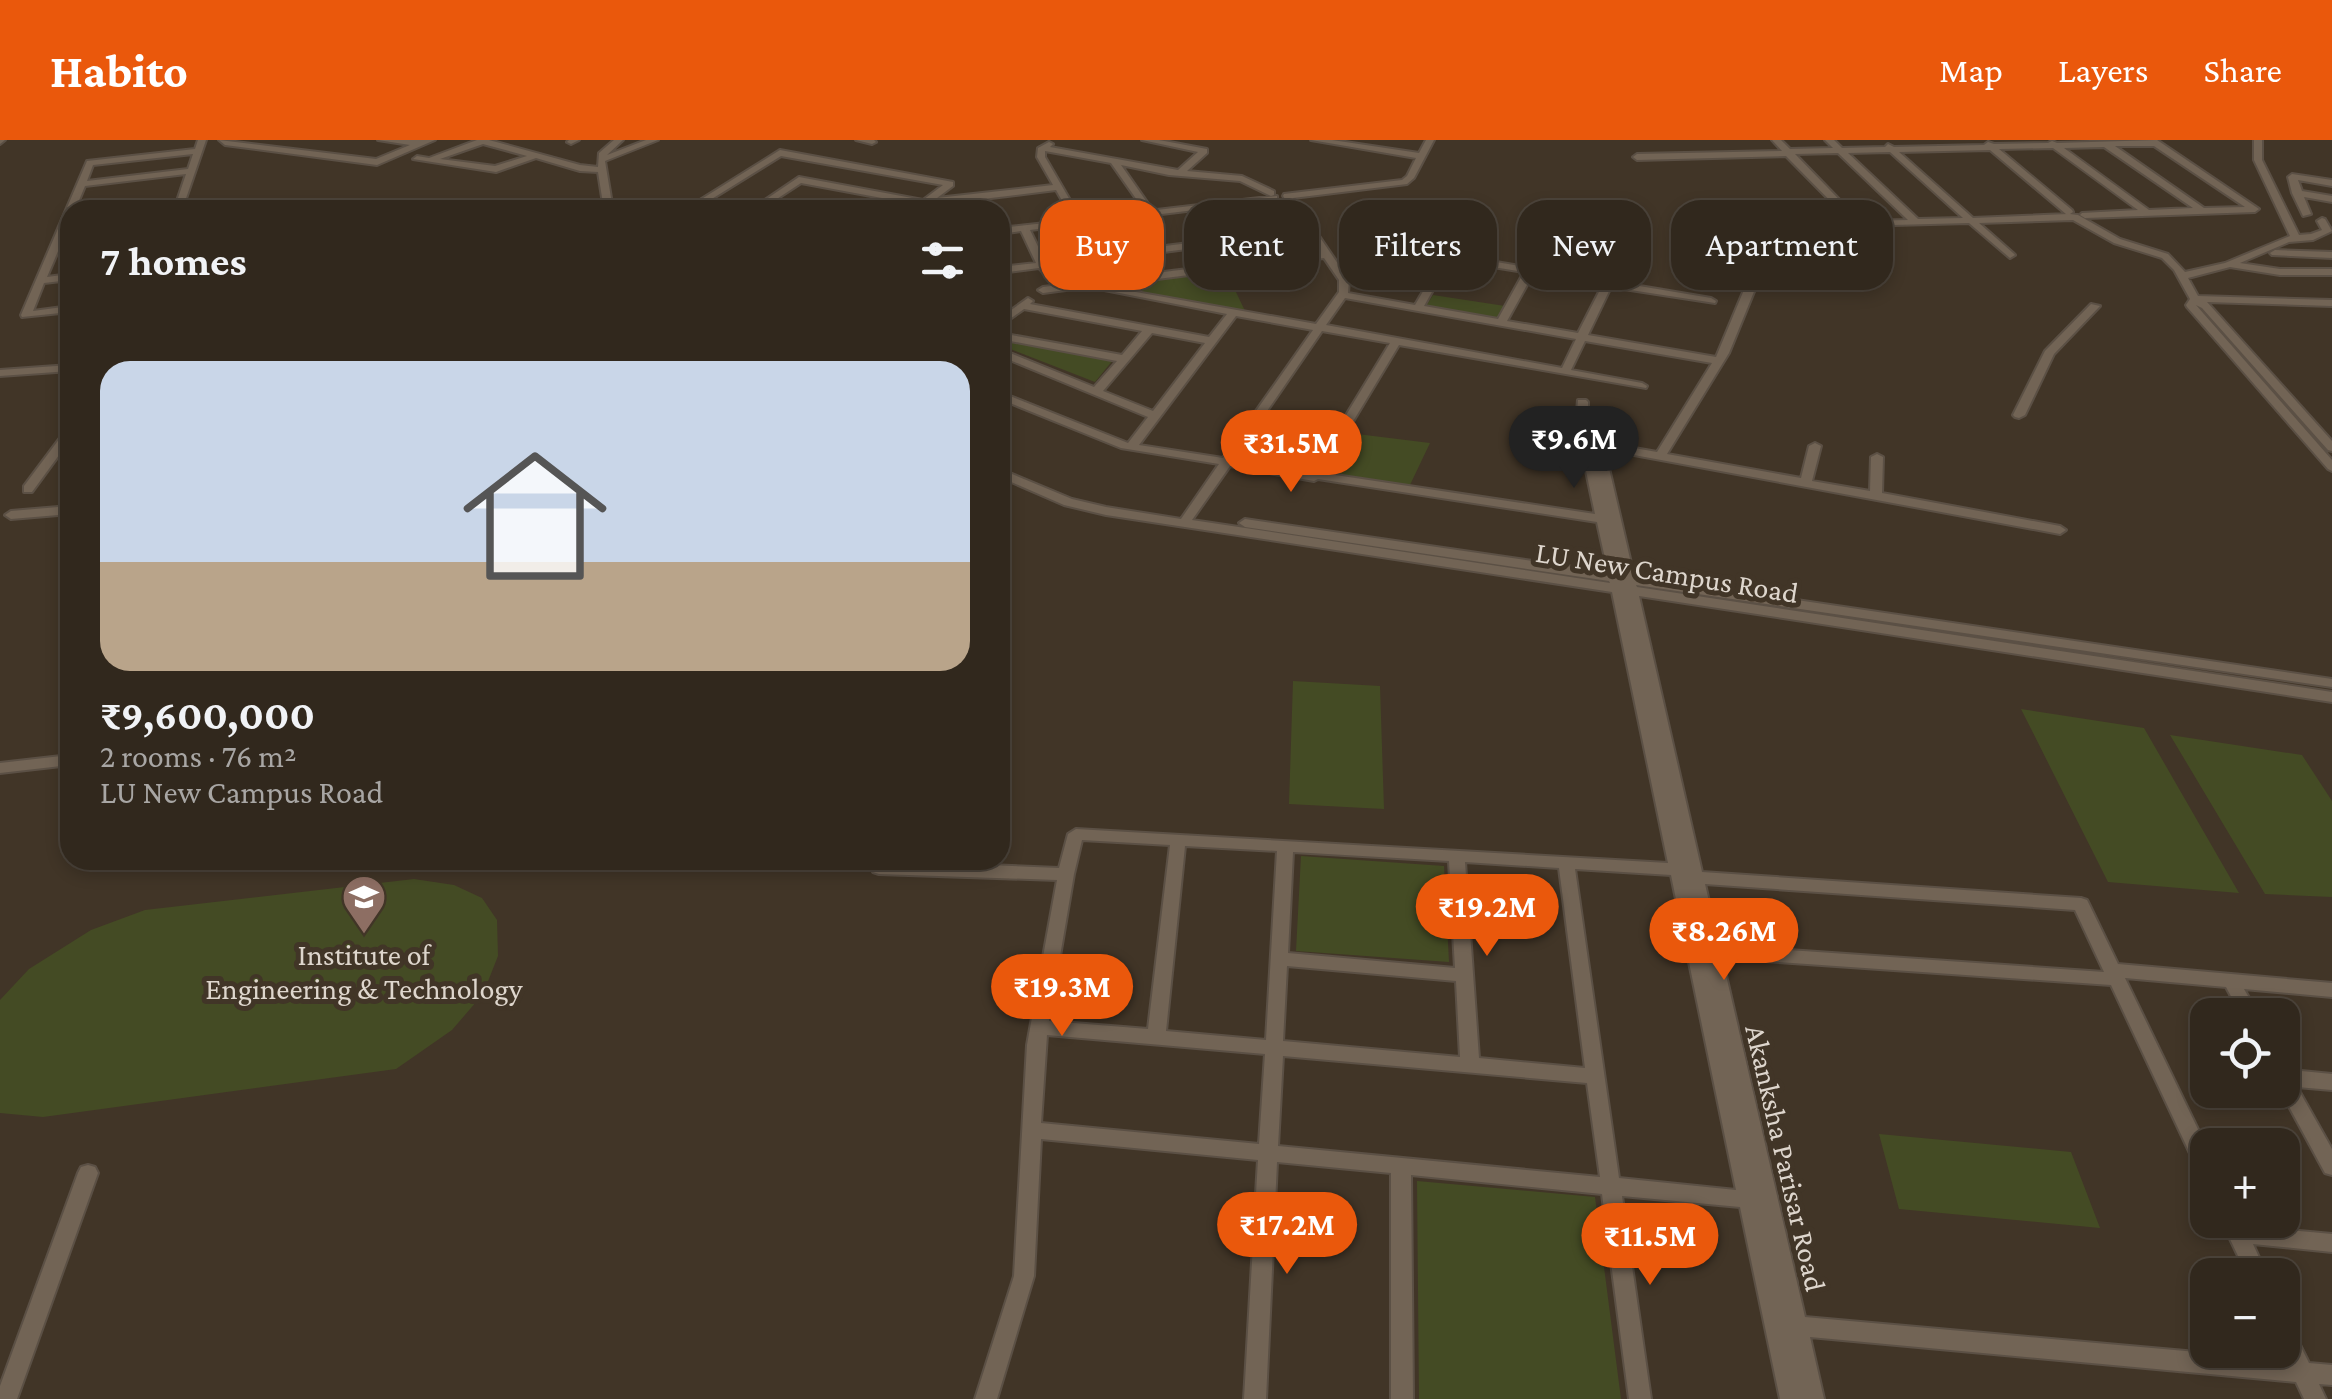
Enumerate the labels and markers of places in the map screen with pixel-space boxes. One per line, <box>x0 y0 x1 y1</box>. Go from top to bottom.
pin: ₹9.6M <box>1504 406 1644 491</box>
pin: ₹31.5M <box>1210 410 1372 495</box>
school or university icon: Institute of Engineering & Technology <box>341 874 387 935</box>
pin: ₹19.2M <box>1406 874 1568 959</box>
pin: ₹8.26M <box>1643 898 1805 983</box>
place label: Institute of Engineering & Technology <box>205 938 523 1006</box>
pin: ₹19.3M <box>981 954 1143 1039</box>
pin: ₹17.2M <box>1206 1192 1368 1277</box>
pin: ₹11.5M <box>1569 1203 1731 1288</box>

